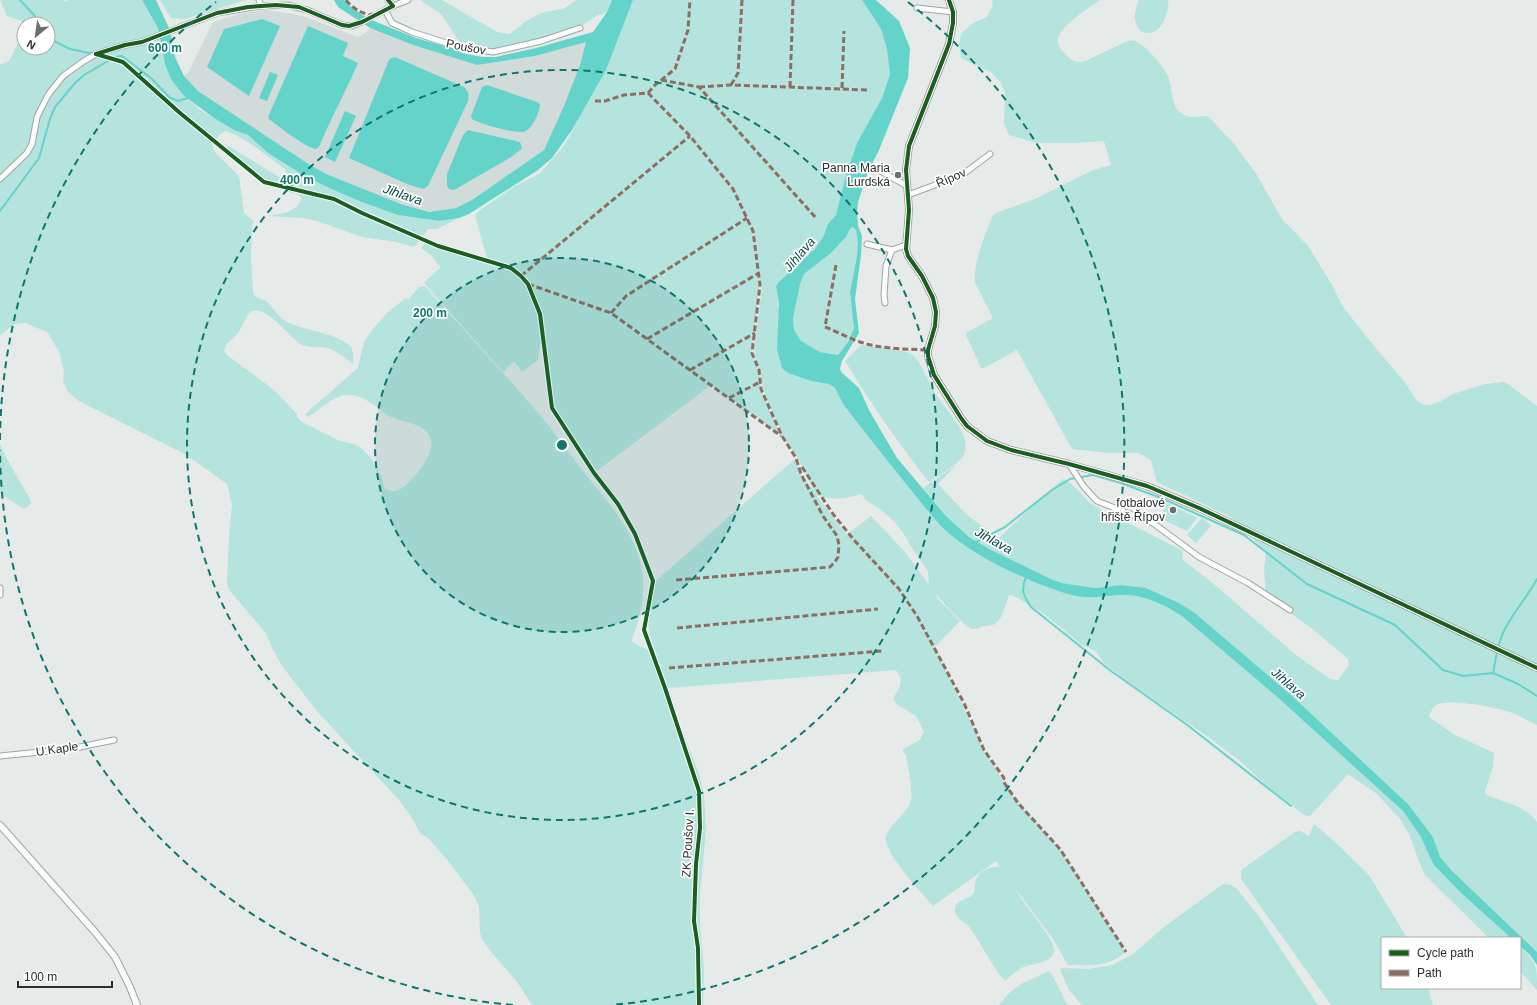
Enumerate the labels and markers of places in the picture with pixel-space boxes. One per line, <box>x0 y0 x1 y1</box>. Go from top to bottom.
place label: Panna Maria Lurdská <box>822 161 890 189</box>
marker: Panna Maria Lurdská <box>893 170 903 180</box>
centre of rings <box>555 438 569 452</box>
place label: fotbalové hřiště Řípov <box>1101 496 1165 524</box>
marker: fotbalové hřiště Řípov <box>1168 505 1178 515</box>

